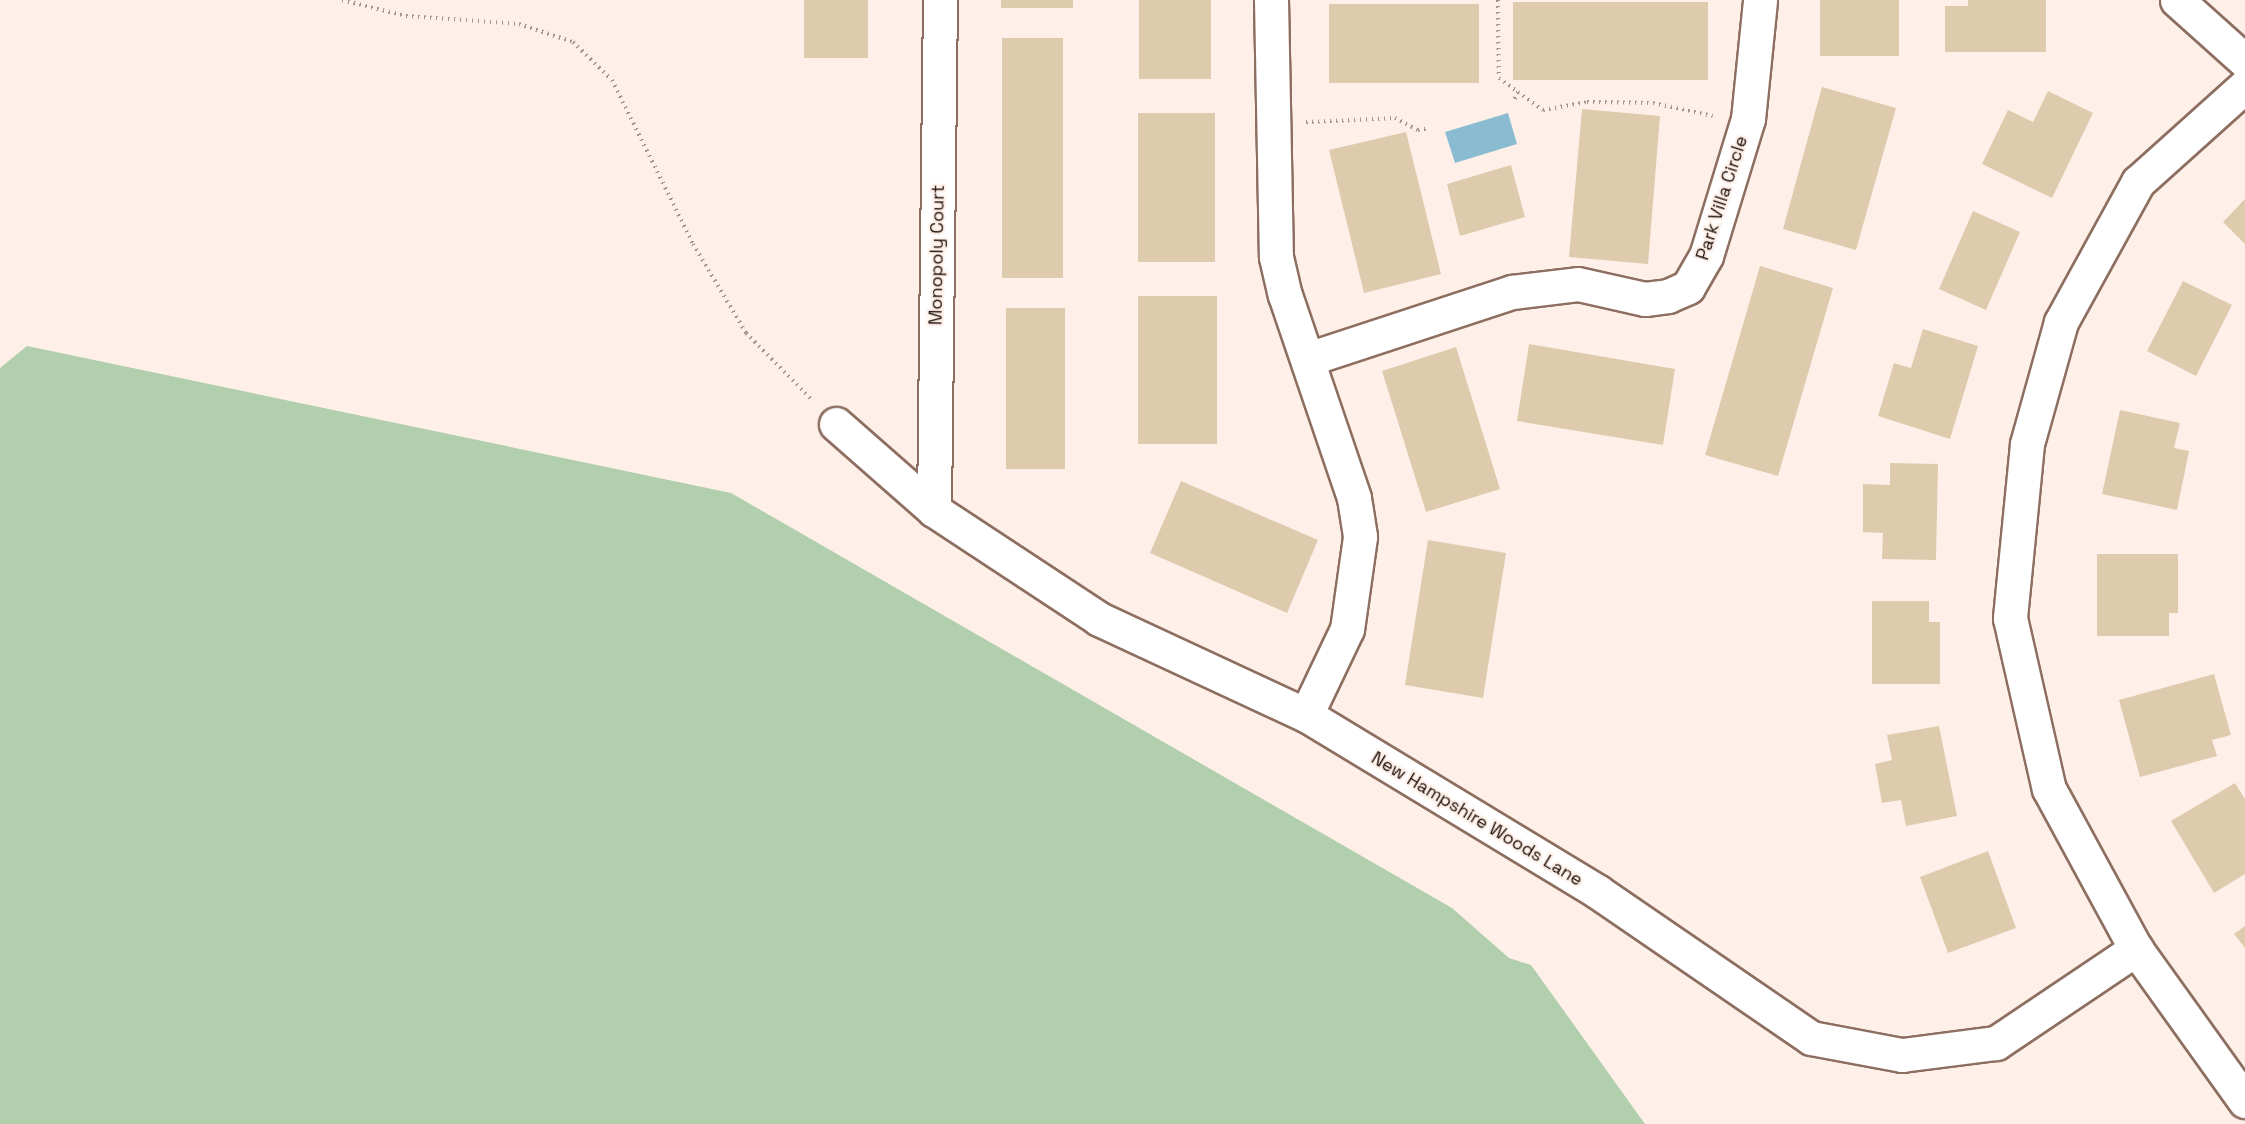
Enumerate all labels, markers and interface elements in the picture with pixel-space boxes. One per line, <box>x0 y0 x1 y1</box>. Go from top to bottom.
street label: Park Villa Circle <box>1692 133 1752 263</box>
street label: Monopoly Court <box>925 185 949 325</box>
street label: New Hampshire Woods Lane <box>1367 747 1587 891</box>

